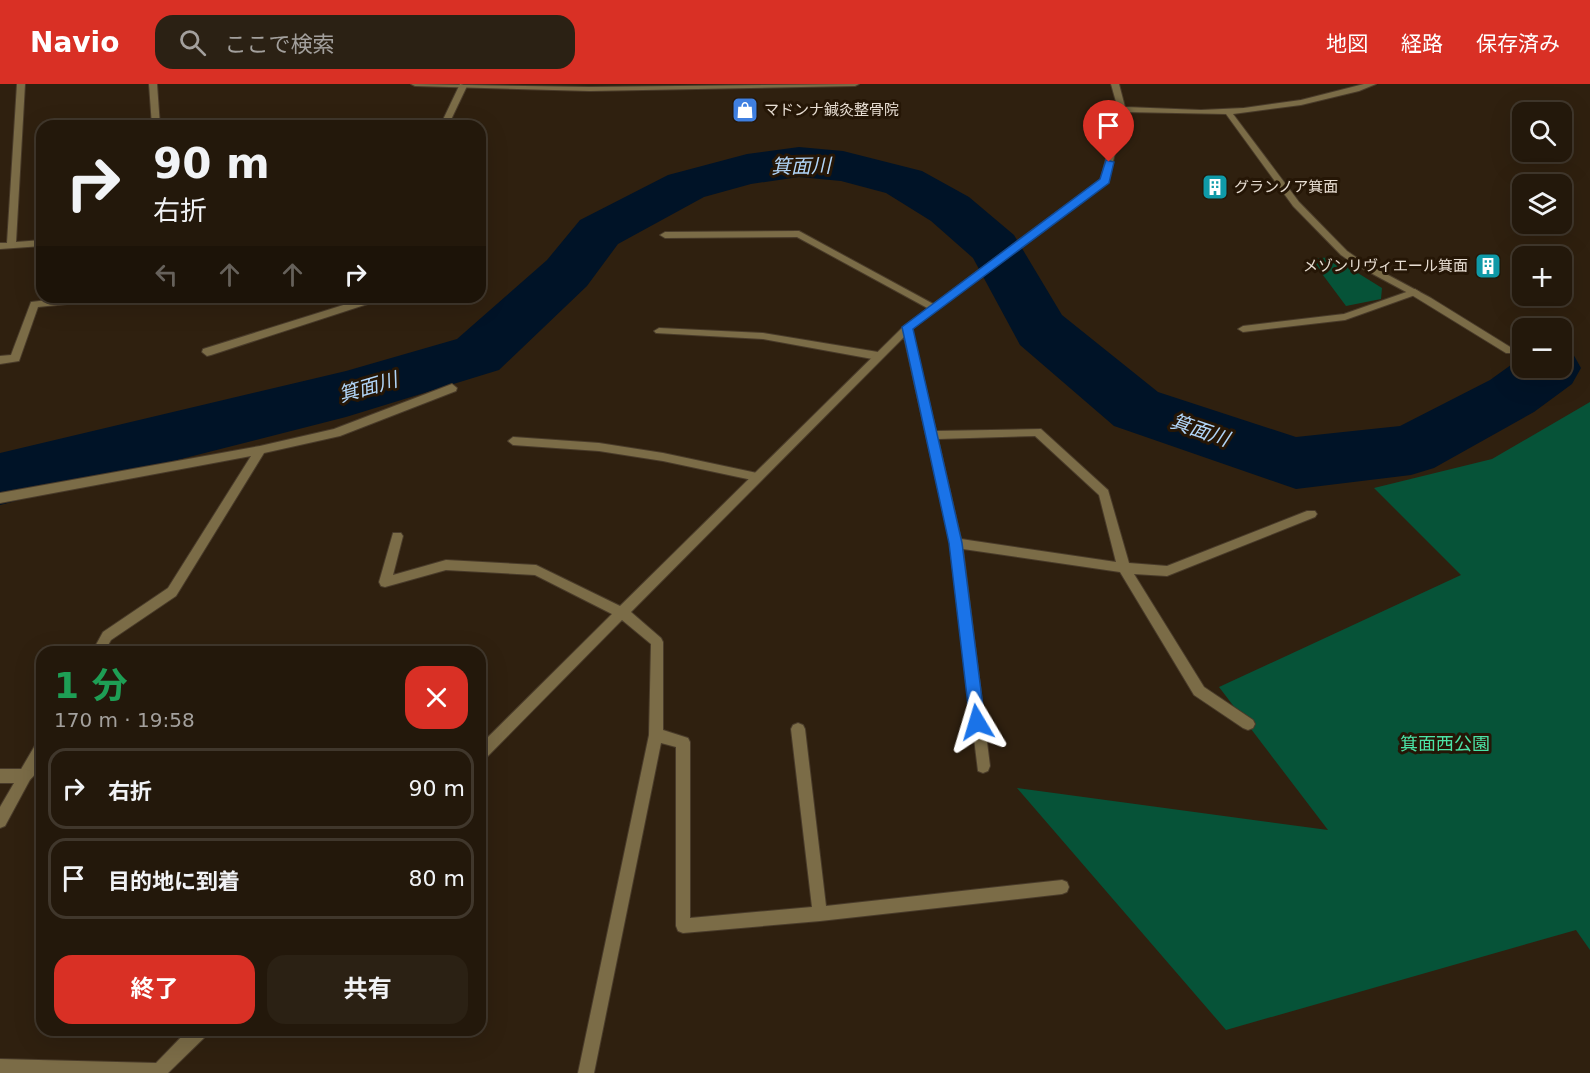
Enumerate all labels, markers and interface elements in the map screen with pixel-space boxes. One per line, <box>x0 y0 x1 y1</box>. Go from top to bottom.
search box <box>155 15 575 69</box>
text: Navio <box>30 26 119 59</box>
icon: search <box>176 26 209 59</box>
text: ここで検索 <box>224 32 334 57</box>
text: 地図 <box>1326 32 1368 56</box>
text: 経路 <box>1401 32 1443 56</box>
text: 保存済み <box>1476 32 1560 56</box>
shop icon: マドンナ鍼灸整骨院 <box>730 95 760 125</box>
pin <box>1083 100 1134 162</box>
place label: マドンナ鍼灸整骨院 <box>764 101 899 119</box>
map controls <box>1512 102 1572 378</box>
button: search <box>1512 102 1572 162</box>
icon: arrive <box>1092 109 1125 142</box>
text: 90 m <box>153 139 270 188</box>
icon: right <box>54 144 132 222</box>
water label: 箕面川 <box>771 153 833 179</box>
building icon: グランノア箕面 <box>1200 172 1230 202</box>
button: layers <box>1512 174 1572 234</box>
place label: グランノア箕面 <box>1234 178 1338 196</box>
text: 右折 <box>153 195 207 226</box>
button: + <box>1512 246 1572 306</box>
building icon: メゾンリヴィエール箕面 <box>1473 251 1503 281</box>
place label: メゾンリヴィエール箕面 <box>1303 257 1468 275</box>
icon: left <box>150 258 183 291</box>
icon: ahead <box>213 258 246 291</box>
icon: ahead <box>276 258 309 291</box>
icon: right <box>339 258 372 291</box>
button: − <box>1512 318 1572 378</box>
water label: 箕面川 <box>336 367 402 407</box>
water label: 箕面川 <box>1168 409 1234 452</box>
text: 1 分 <box>54 665 128 706</box>
button: close <box>405 666 468 729</box>
position arrow <box>945 690 1009 754</box>
text: 170 m · 19:58 <box>54 708 195 732</box>
park label: 箕面西公園 <box>1400 733 1490 754</box>
icon: right <box>57 772 90 805</box>
text: 90 m <box>409 776 465 801</box>
text: 右折 <box>108 779 152 804</box>
icon: arrive <box>57 862 90 895</box>
text: 80 m <box>409 866 465 891</box>
text: 目的地に到着 <box>108 869 240 894</box>
button: 終了 <box>54 955 255 1024</box>
button: 共有 <box>267 955 468 1024</box>

